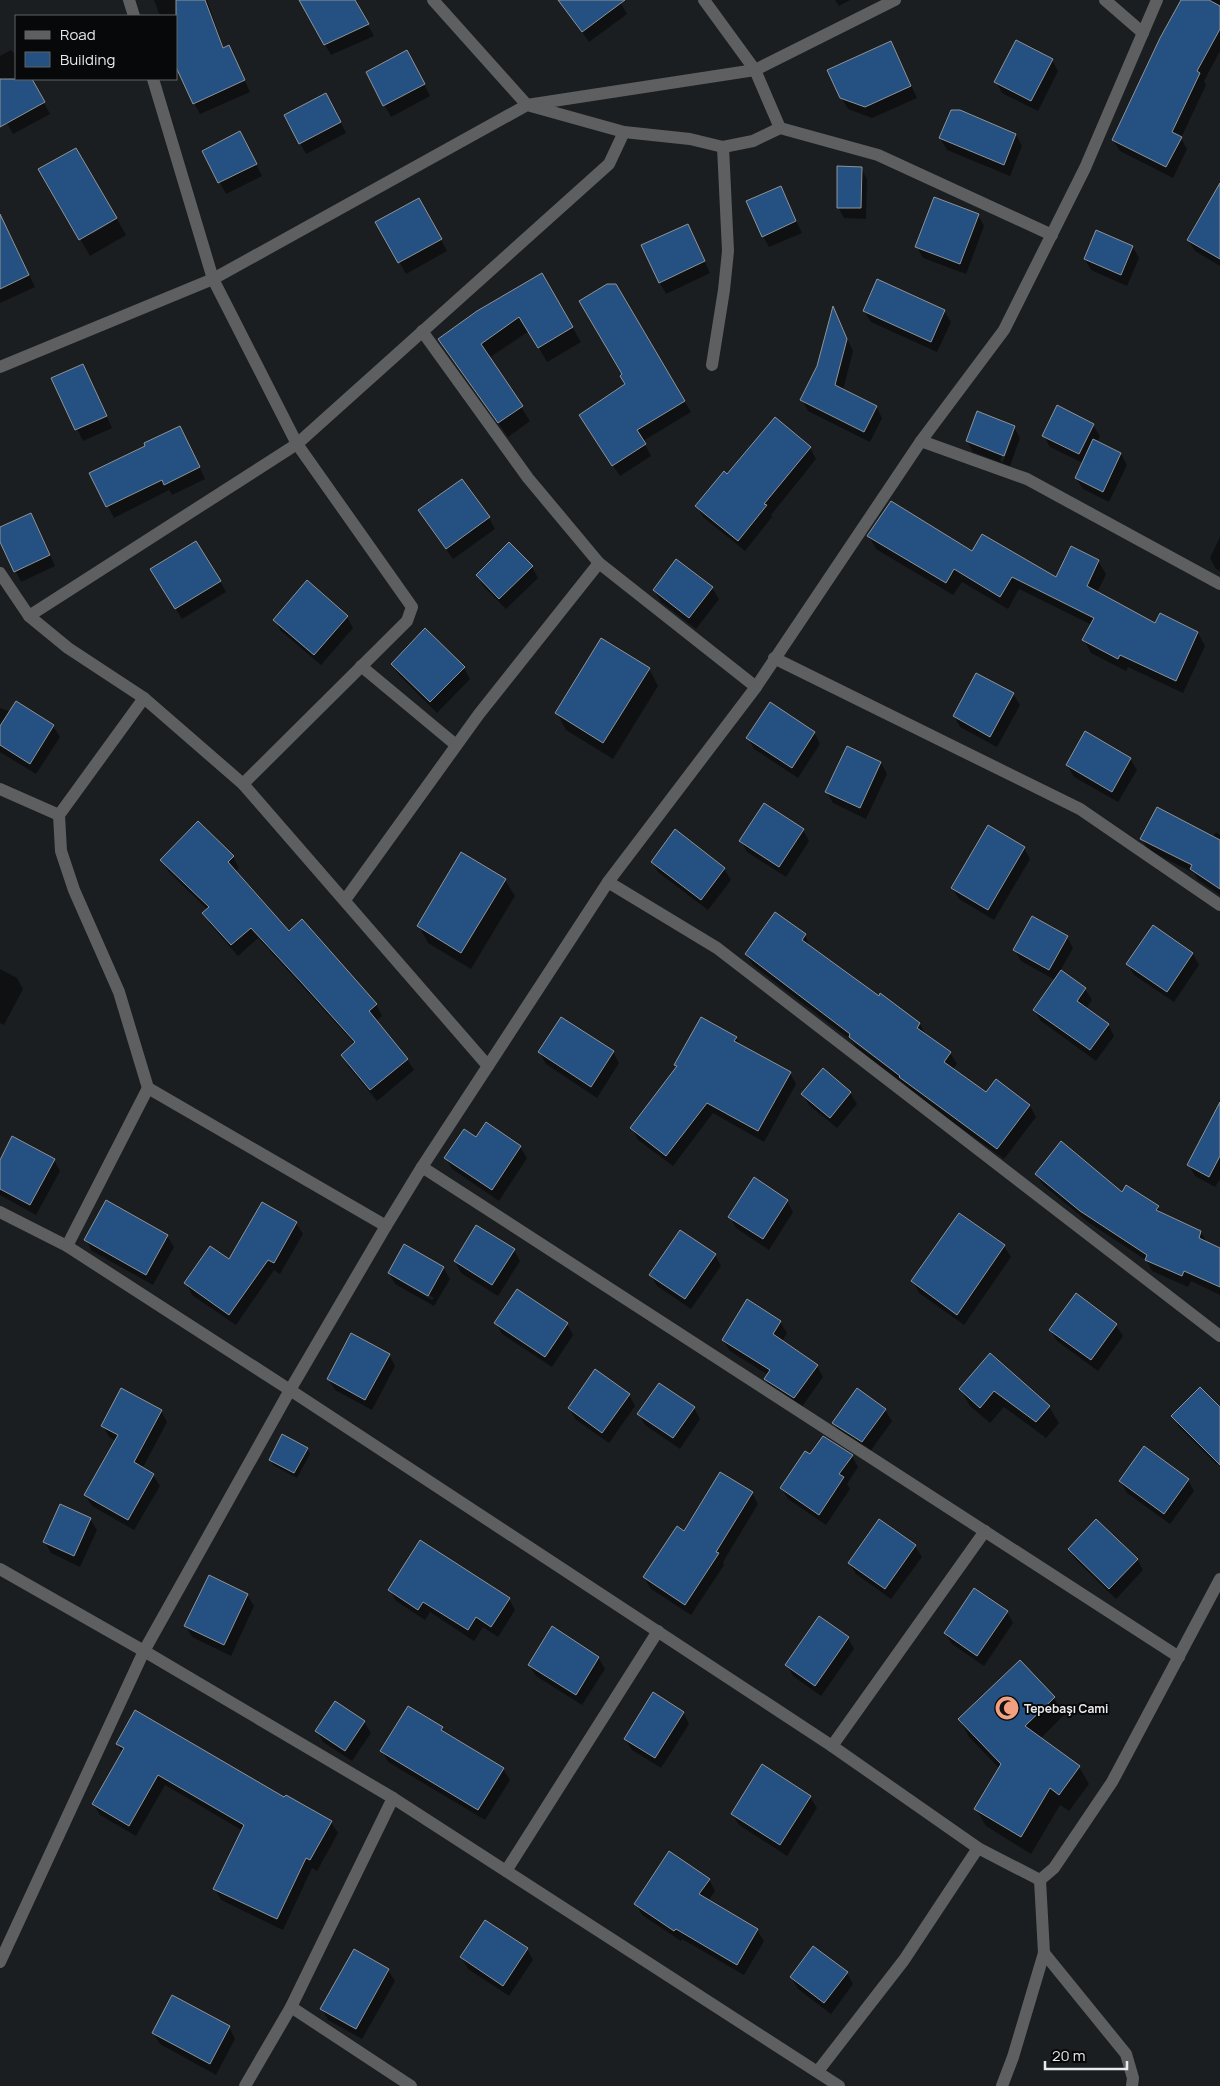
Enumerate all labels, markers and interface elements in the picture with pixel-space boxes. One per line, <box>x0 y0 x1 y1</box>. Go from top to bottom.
legend <box>15 15 178 80</box>
text: Road <box>60 24 96 45</box>
text: Building <box>60 49 115 70</box>
mosque icon: Tepebaşı Cami <box>994 1695 1020 1721</box>
place label: Tepebaşı Cami <box>1024 1700 1108 1717</box>
scale bar <box>1045 2038 1128 2070</box>
text: 20 m <box>1052 2045 1085 2066</box>

